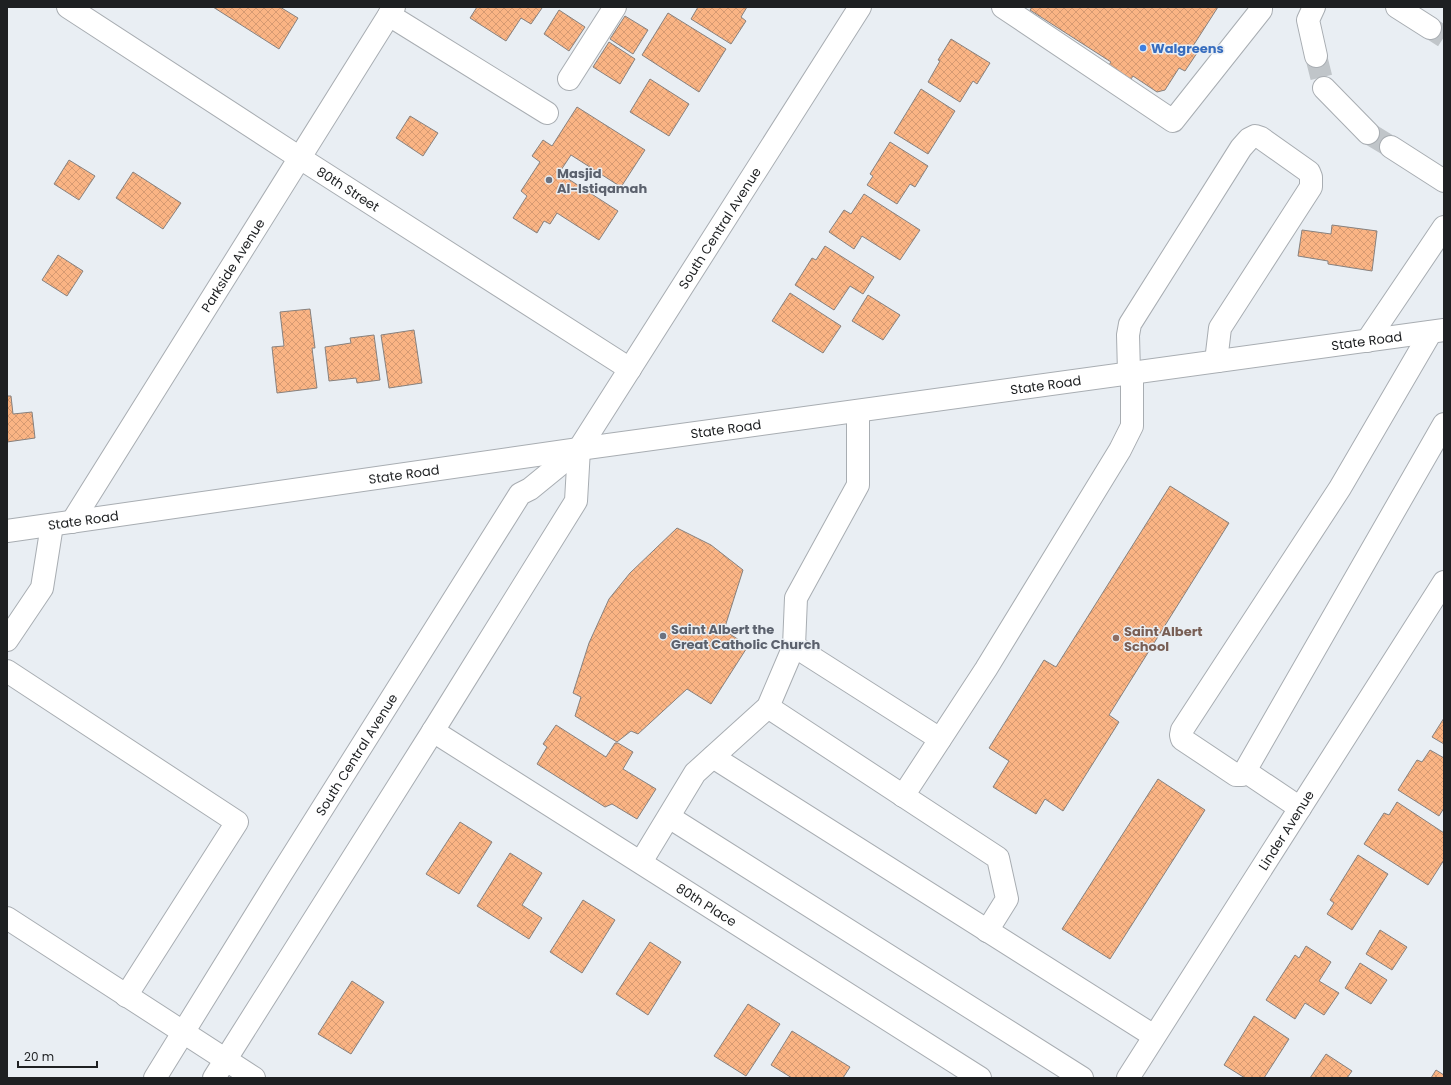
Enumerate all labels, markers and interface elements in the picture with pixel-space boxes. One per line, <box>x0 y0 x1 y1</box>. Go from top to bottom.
place label: Walgreens <box>1151 39 1224 58</box>
marker: Walgreens <box>1138 43 1148 53</box>
street label: 80th Street <box>313 162 383 217</box>
place label: Masjid Al-Istiqamah <box>557 164 647 198</box>
street label: South Central Avenue <box>674 164 766 293</box>
marker: Masjid Al-Istiqamah <box>544 175 554 185</box>
street label: Parkside Avenue <box>197 215 269 316</box>
street label: State Road <box>1330 327 1403 355</box>
street label: State Road <box>1009 371 1082 400</box>
street label: State Road <box>689 415 762 444</box>
street label: State Road <box>367 460 441 489</box>
street label: State Road <box>47 506 120 535</box>
place label: Saint Albert the Great Catholic Church <box>671 620 821 654</box>
place label: Saint Albert School <box>1124 622 1203 656</box>
marker: Saint Albert the Great Catholic Church <box>658 631 668 641</box>
marker: Saint Albert School <box>1111 633 1121 643</box>
street label: South Central Avenue <box>311 690 402 820</box>
street label: Linder Avenue <box>1254 787 1319 874</box>
street label: 80th Place <box>672 879 740 931</box>
scale bar <box>18 1043 97 1069</box>
text: 20 m <box>24 1048 54 1065</box>

